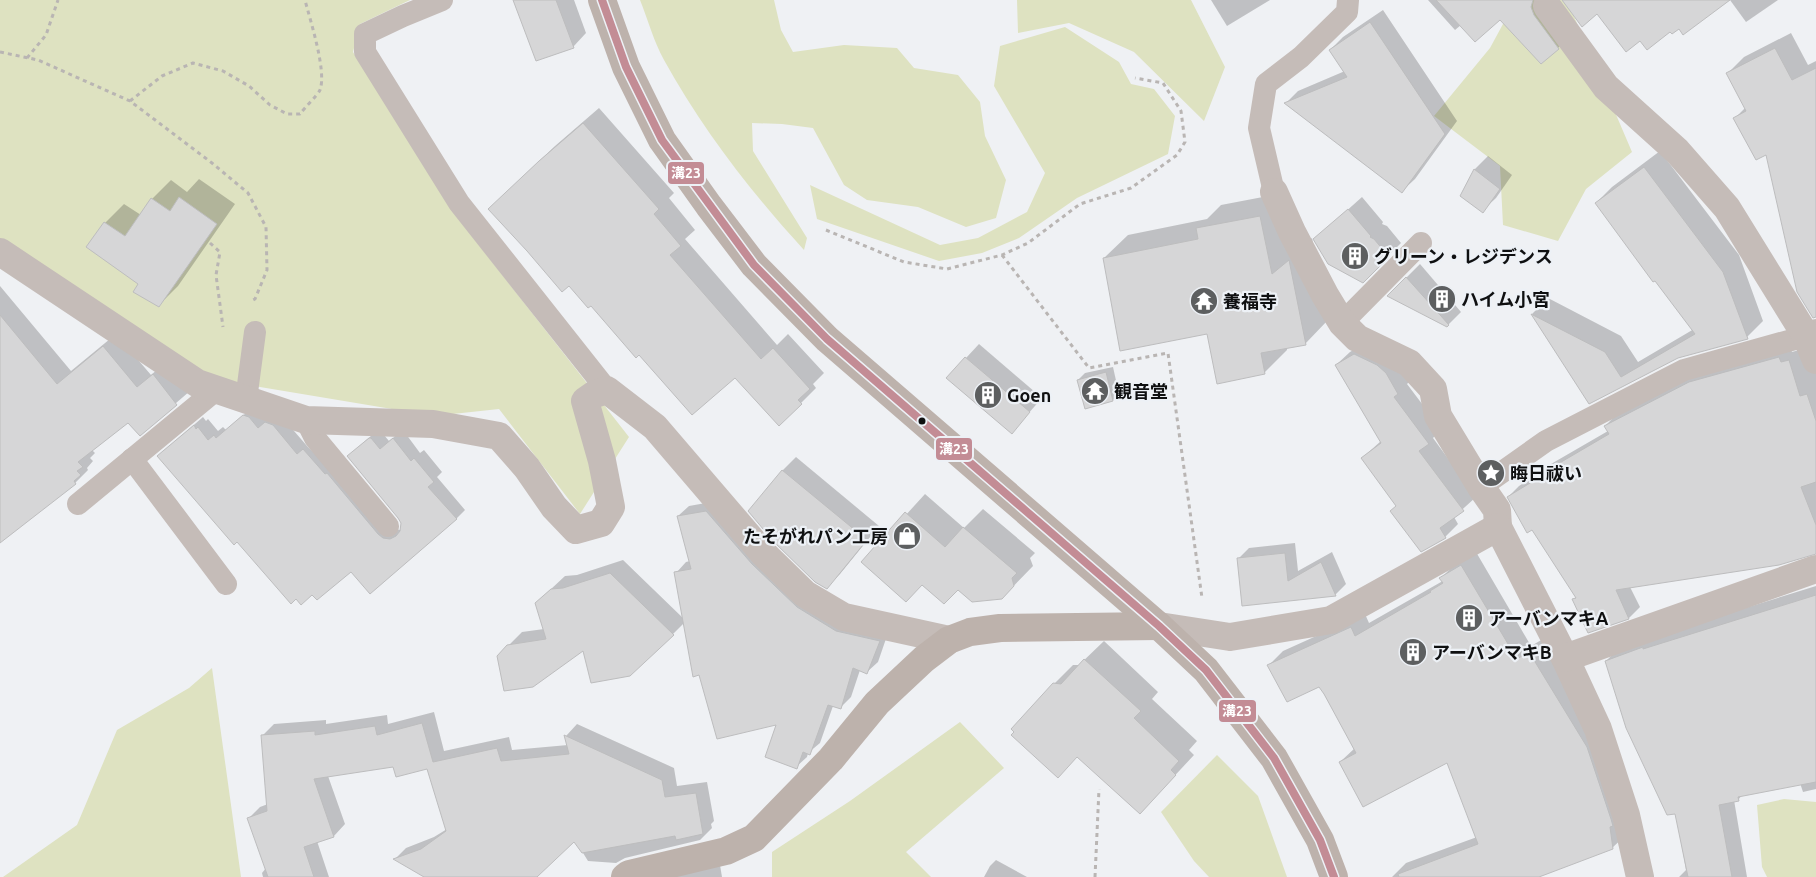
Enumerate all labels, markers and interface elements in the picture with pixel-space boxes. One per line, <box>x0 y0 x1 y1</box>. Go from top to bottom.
line badge: 溝23 <box>667 161 705 185</box>
text: 溝23 <box>671 165 701 181</box>
building icon: グリーン・レジデンス <box>1340 241 1370 271</box>
place label: グリーン・レジデンス <box>1374 246 1553 266</box>
building icon: ハイム小宮 <box>1427 284 1457 314</box>
temple icon: 養福寺 <box>1189 286 1219 316</box>
place label: ハイム小宮 <box>1461 289 1550 309</box>
place label: 養福寺 <box>1223 291 1277 311</box>
temple icon: 観音堂 <box>1080 376 1110 406</box>
building icon: Goen <box>973 380 1003 410</box>
place label: 観音堂 <box>1114 381 1168 401</box>
place label: Goen <box>1007 385 1051 405</box>
unlabelled marker <box>917 416 927 426</box>
line badge: 溝23 <box>935 437 973 461</box>
text: 溝23 <box>939 441 969 457</box>
place icon: 晦日祓い <box>1476 458 1506 488</box>
place label: 晦日祓い <box>1510 463 1582 483</box>
shop icon: たそがれパン工房 <box>892 521 922 551</box>
place label: たそがれパン工房 <box>743 526 888 546</box>
building icon: アーバンマキA <box>1454 603 1484 633</box>
place label: アーバンマキA <box>1488 608 1609 628</box>
building icon: アーバンマキB <box>1398 637 1428 667</box>
place label: アーバンマキB <box>1432 642 1552 662</box>
line badge: 溝23 <box>1218 699 1257 723</box>
text: 溝23 <box>1222 703 1252 719</box>

